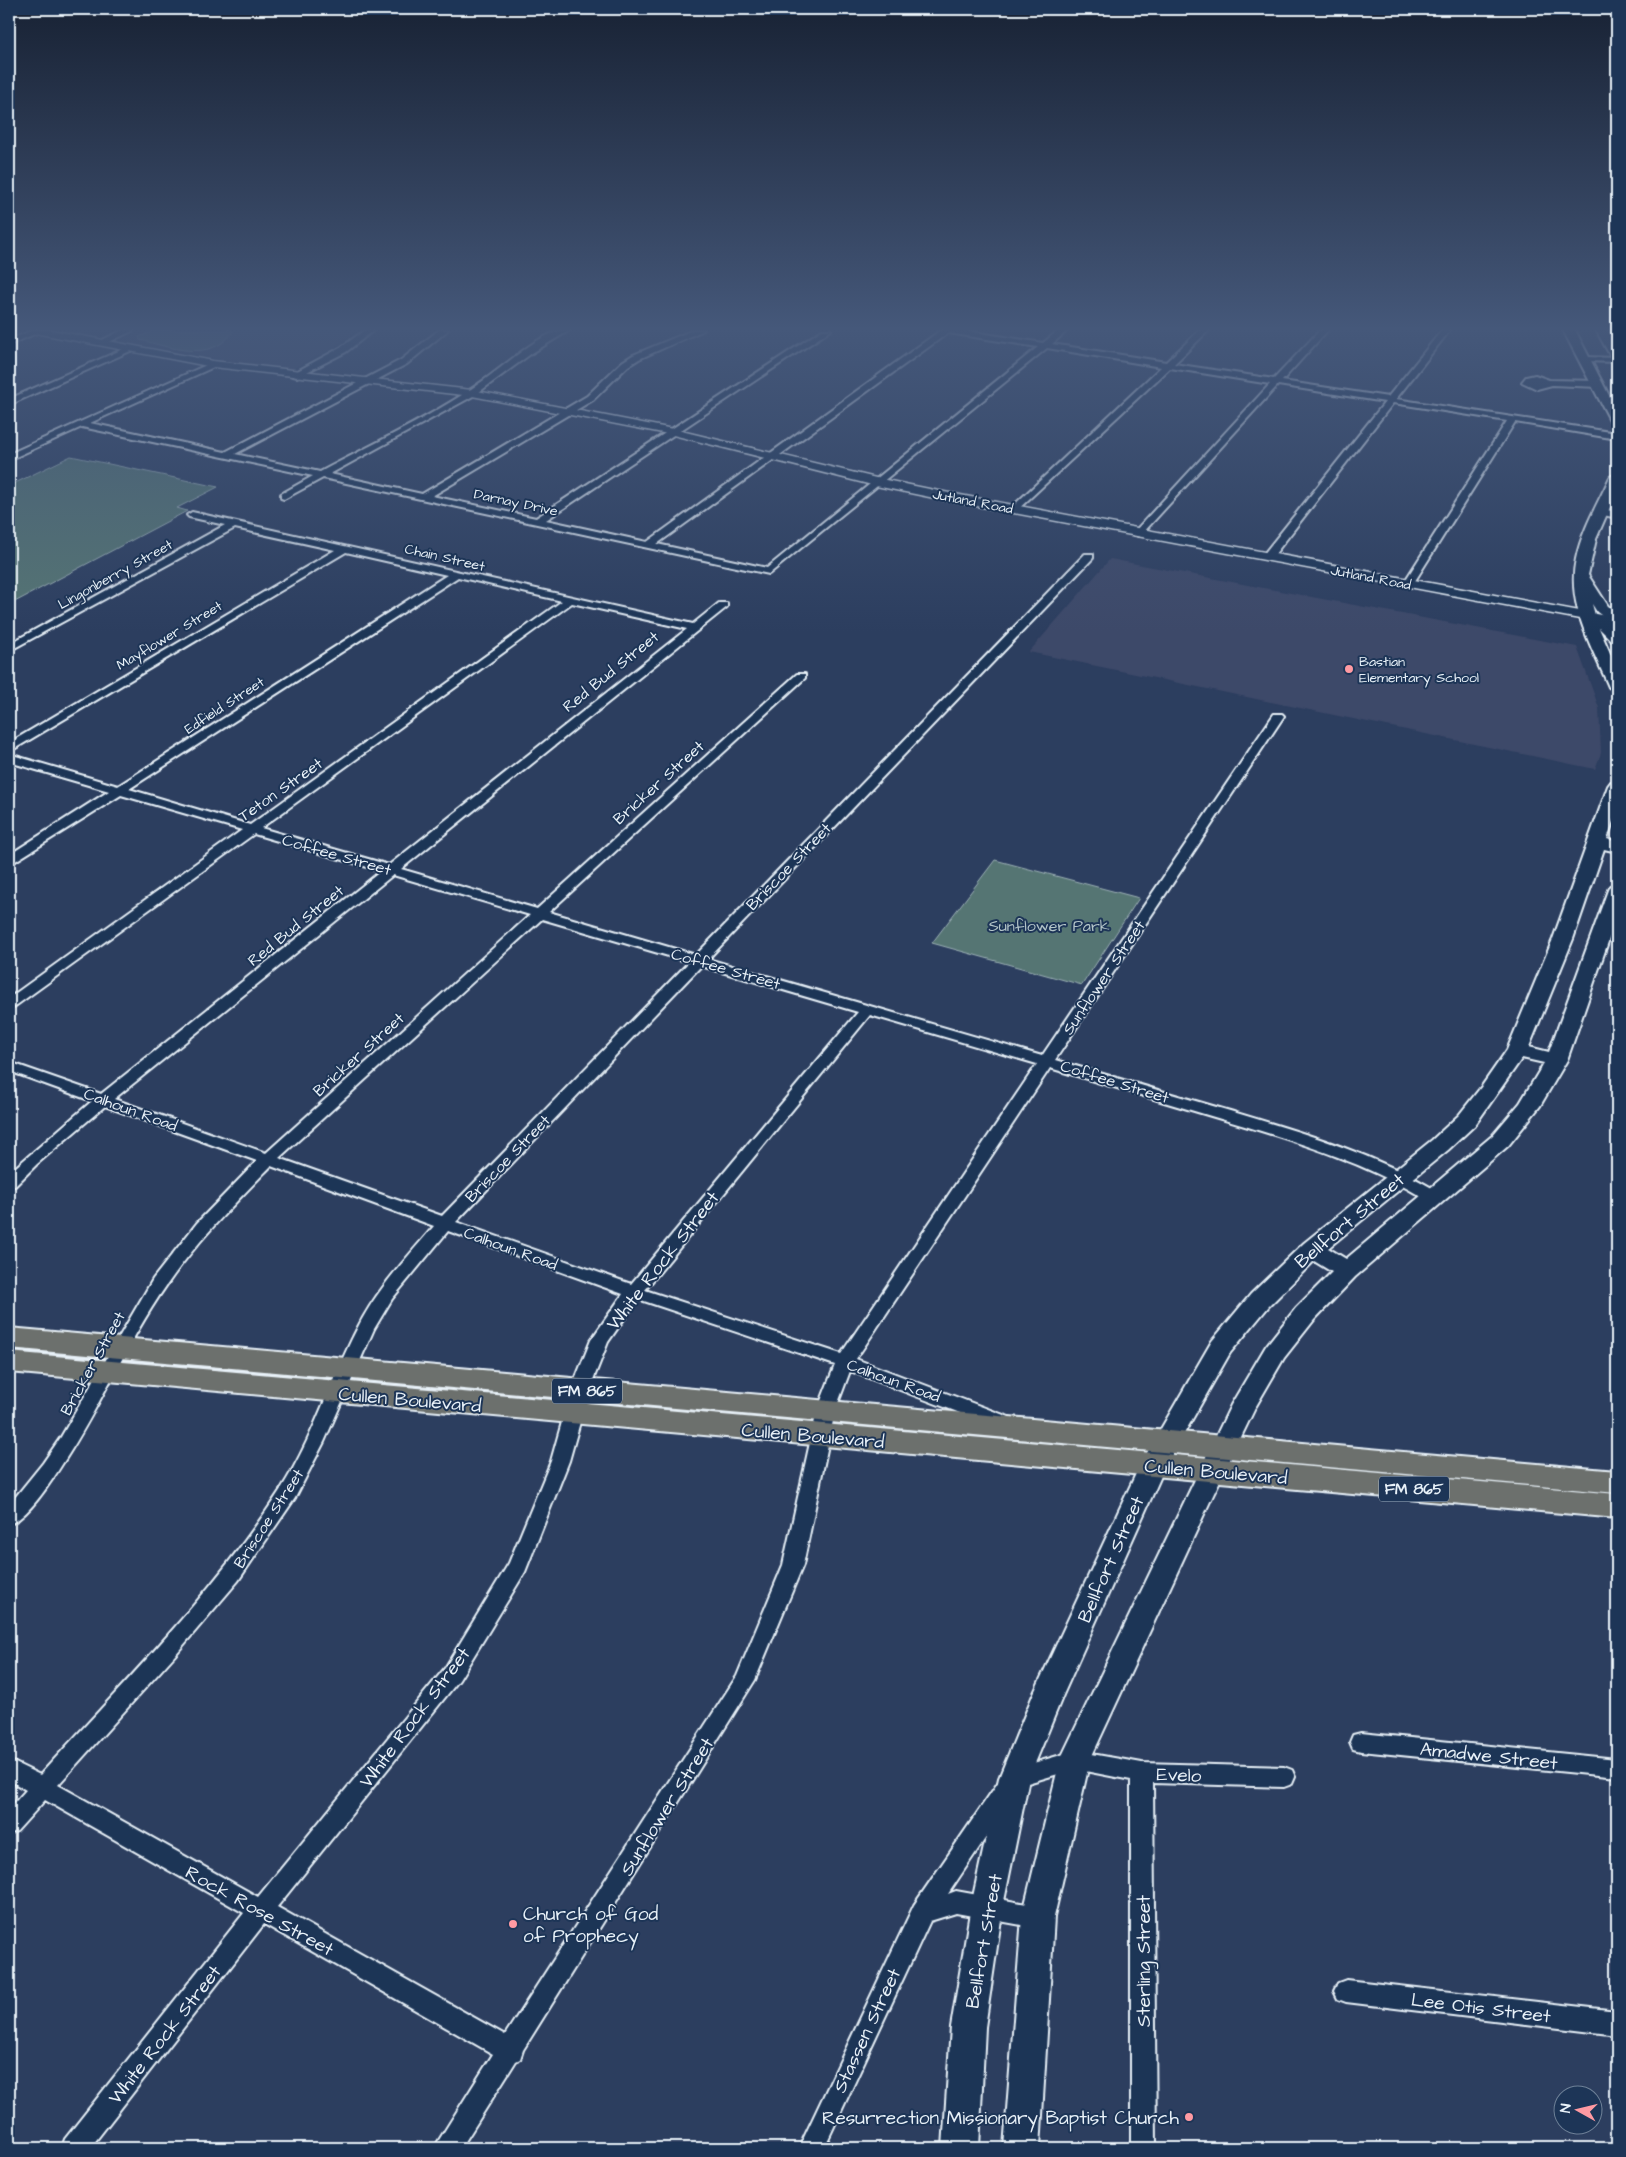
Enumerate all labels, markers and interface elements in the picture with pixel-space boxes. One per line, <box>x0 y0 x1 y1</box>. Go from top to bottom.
street label: Darnay Drive <box>472 484 560 522</box>
street label: Jutland Road <box>931 484 1015 520</box>
street label: Lingonberry Street <box>55 535 177 615</box>
street label: Chain Street <box>403 539 487 577</box>
street label: Jutland Road <box>1329 560 1413 596</box>
street label: Mayflower Street <box>113 596 226 675</box>
street label: Red Bud Street <box>558 626 664 717</box>
place label: Bastian Elementary School <box>1359 652 1479 688</box>
marker: Bastian Elementary School <box>1343 663 1355 675</box>
street label: Edfield Street <box>181 672 269 739</box>
street label: Bricker Street <box>608 735 709 830</box>
street label: Teton Street <box>234 752 327 827</box>
street label: Briscoe Street <box>741 818 837 915</box>
street label: Coffee Street <box>280 829 394 881</box>
street label: Red Bud Street <box>243 880 349 971</box>
park label: Sunflower Park <box>988 915 1110 937</box>
street label: Sunflower Street <box>1057 916 1151 1039</box>
street label: Coffee Street <box>669 943 783 995</box>
street label: Bricker Street <box>308 1007 409 1102</box>
street label: Coffee Street <box>1058 1055 1172 1109</box>
street label: Calhoun Road <box>81 1083 181 1137</box>
street label: Briscoe Street <box>460 1110 556 1207</box>
street label: Bellfort Street <box>1289 1167 1411 1275</box>
street label: White Rock Street <box>600 1185 726 1336</box>
street label: Calhoun Road <box>461 1222 561 1276</box>
street label: Bricker Street <box>55 1307 131 1419</box>
street label: Calhoun Road <box>844 1354 944 1408</box>
road number: FM 865 <box>552 1378 622 1404</box>
street label: Cullen Boulevard <box>337 1381 483 1420</box>
street label: Cullen Boulevard <box>740 1417 886 1456</box>
street label: Cullen Boulevard <box>1143 1453 1289 1492</box>
street label: Briscoe Street <box>229 1464 309 1572</box>
road number: FM 865 <box>1379 1476 1449 1502</box>
street label: Bellfort Street <box>1071 1492 1152 1627</box>
street label: White Rock Street <box>353 1642 477 1794</box>
street label: Sunflower Street <box>614 1732 721 1881</box>
street label: Amadwe Street <box>1419 1736 1559 1777</box>
street label: Evelo <box>1156 1761 1202 1790</box>
street label: Rock Rose Street <box>180 1859 339 1963</box>
street label: Bellfort Street <box>959 1872 1010 2011</box>
street label: Sterling Street <box>1131 1895 1159 2027</box>
place label: Church of God of Prophecy <box>523 1901 658 1951</box>
marker: Church of God of Prophecy <box>507 1918 519 1930</box>
street label: White Rock Street <box>102 1959 228 2110</box>
street label: Stassen Street <box>827 1964 908 2097</box>
street label: Lee Otis Street <box>1410 1987 1552 2030</box>
north arrow <box>1554 2084 1604 2134</box>
text: N <box>1556 2102 1577 2114</box>
place label: Resurrection Missionary Baptist Church <box>822 2105 1180 2133</box>
marker: Resurrection Missionary Baptist Church <box>1183 2111 1195 2123</box>

